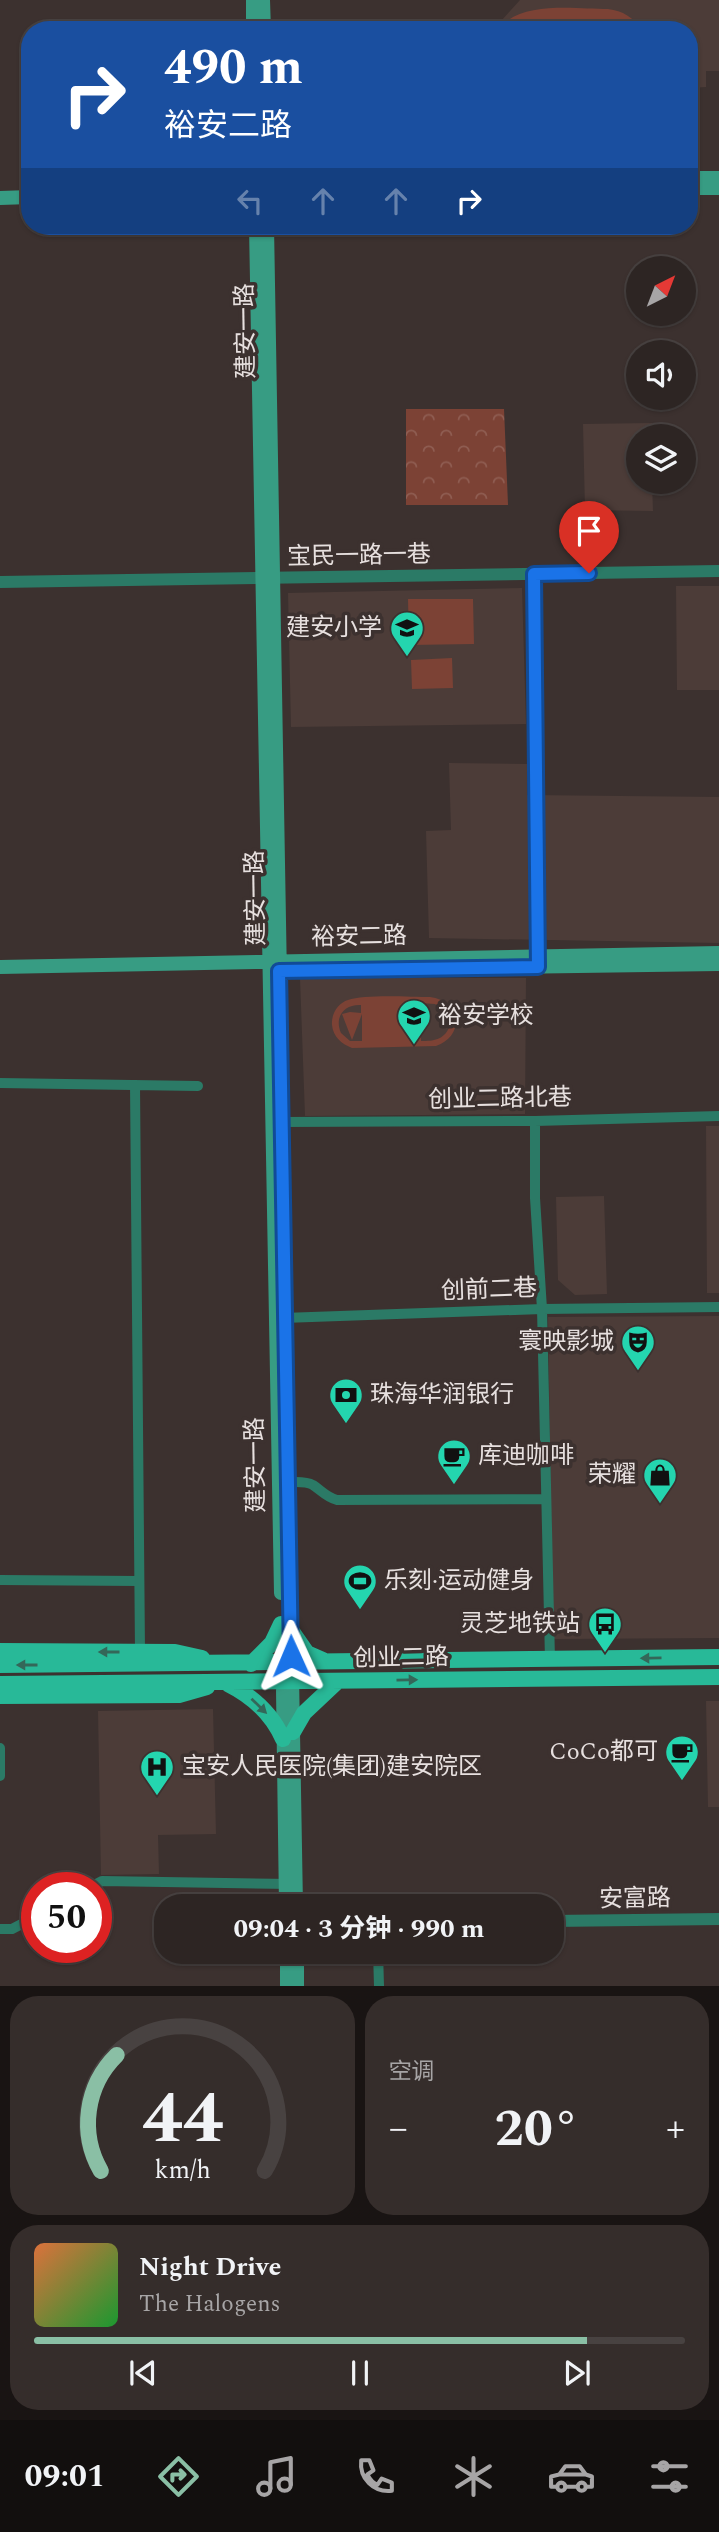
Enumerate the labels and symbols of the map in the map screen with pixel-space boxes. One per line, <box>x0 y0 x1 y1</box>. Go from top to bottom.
north arrow <box>626 256 696 326</box>
street label: 建安一路 <box>227 283 265 379</box>
pin <box>559 501 619 573</box>
street label: 宝民一路一巷 <box>287 537 431 575</box>
school or university icon: 建安小学 <box>388 609 426 658</box>
place label: 建安小学 <box>286 610 382 646</box>
street label: 建安一路 <box>237 850 275 946</box>
street label: 裕安二路 <box>311 918 407 956</box>
school or university icon: 裕安学校 <box>395 997 433 1046</box>
place label: 裕安学校 <box>438 998 534 1034</box>
street label: 创业二路北巷 <box>428 1080 572 1118</box>
street label: 创前二巷 <box>440 1270 538 1310</box>
theatre icon: 寰映影城 <box>619 1323 657 1372</box>
place label: 寰映影城 <box>518 1324 614 1360</box>
bank icon: 珠海华润银行 <box>327 1376 365 1425</box>
place label: 珠海华润银行 <box>370 1377 514 1413</box>
street label: 建安一路 <box>237 1417 275 1513</box>
cafe icon: 库迪咖啡 <box>435 1437 473 1486</box>
place label: 库迪咖啡 <box>478 1438 574 1474</box>
shop icon: 荣耀 <box>641 1456 679 1505</box>
place label: 荣耀 <box>588 1457 636 1493</box>
sports icon: 乐刻·运动健身 <box>341 1562 379 1611</box>
place label: 乐刻·运动健身 <box>384 1563 534 1599</box>
bus stop icon: 灵芝地铁站 <box>586 1605 624 1654</box>
place label: 灵芝地铁站 <box>460 1606 580 1642</box>
position arrow <box>254 1619 328 1693</box>
street label: 创业二路 <box>353 1639 449 1677</box>
one-way arrow <box>98 1646 120 1658</box>
one-way arrow <box>640 1653 662 1664</box>
one-way arrow <box>16 1659 38 1671</box>
one-way arrow <box>396 1674 418 1686</box>
one-way arrow <box>250 1697 267 1713</box>
cafe icon: CoCo都可 <box>663 1733 701 1782</box>
place label: CoCo都可 <box>549 1734 658 1770</box>
hospital icon: 宝安人民医院(集团)建安院区 <box>138 1748 176 1797</box>
place label: 宝安人民医院(集团)建安院区 <box>182 1749 482 1785</box>
speed limit sign: 50 <box>21 1872 112 1963</box>
street label: 安富路 <box>599 1880 671 1918</box>

